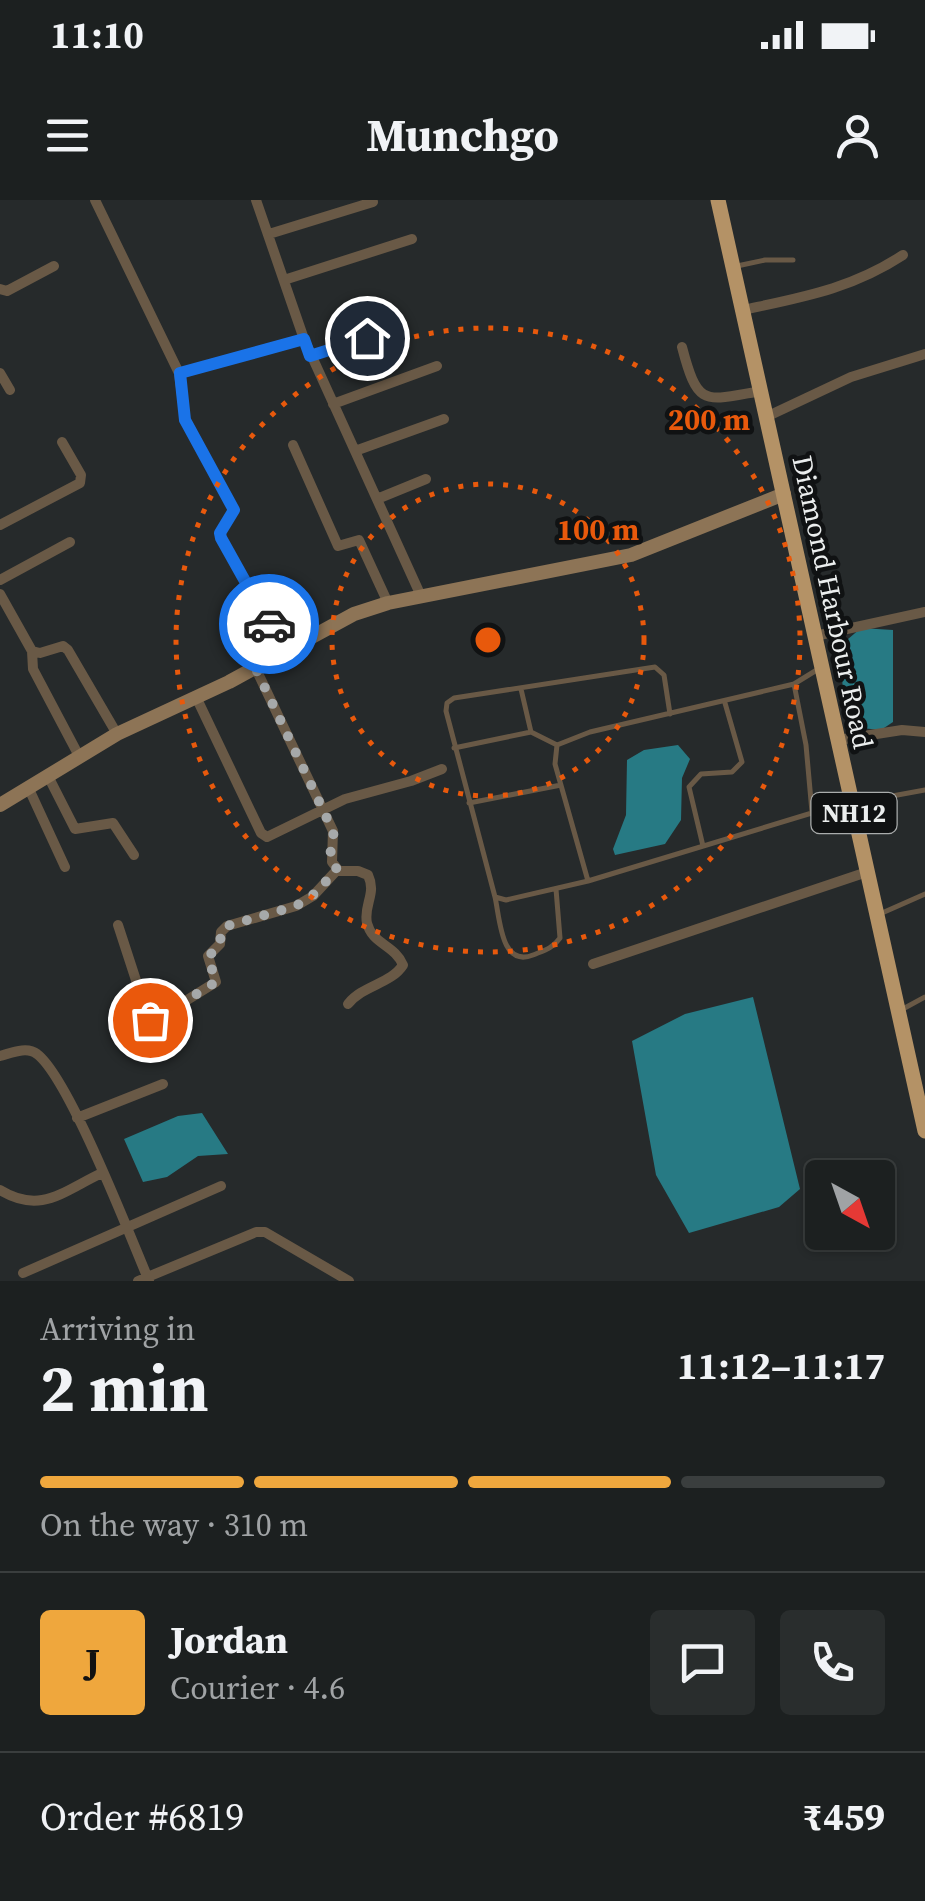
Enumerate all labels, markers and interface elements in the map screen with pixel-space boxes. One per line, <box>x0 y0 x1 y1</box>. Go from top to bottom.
text: 11:10 <box>50 9 144 61</box>
text: Munchgo <box>366 104 559 166</box>
icon: menu <box>40 108 95 163</box>
icon: person <box>830 108 885 163</box>
pin <box>325 296 410 381</box>
icon: home <box>340 311 395 366</box>
text: 200 m <box>668 399 750 440</box>
street label: Diamond Harbour Road <box>783 452 883 752</box>
text: 100 m <box>557 509 639 550</box>
courier <box>219 574 319 674</box>
icon: car <box>242 597 297 652</box>
centre of rings <box>470 622 506 658</box>
road number: NH12 <box>812 793 896 833</box>
pin <box>108 978 193 1063</box>
icon: bag <box>123 993 178 1048</box>
north arrow <box>805 1160 895 1250</box>
map controls <box>805 1160 895 1250</box>
text: Arriving in <box>40 1307 195 1351</box>
text: 11:12–11:17 <box>677 1340 885 1392</box>
text: 2 min <box>40 1344 209 1433</box>
text: On the way · 310 m <box>40 1503 308 1547</box>
button: chat <box>650 1610 755 1715</box>
button: phone <box>780 1610 885 1715</box>
text: Jordan <box>170 1614 288 1666</box>
text: J <box>85 1636 100 1688</box>
text: Courier · 4.6 <box>170 1666 345 1710</box>
text: Order #6819 <box>40 1791 244 1843</box>
text: ₹459 <box>803 1791 885 1843</box>

